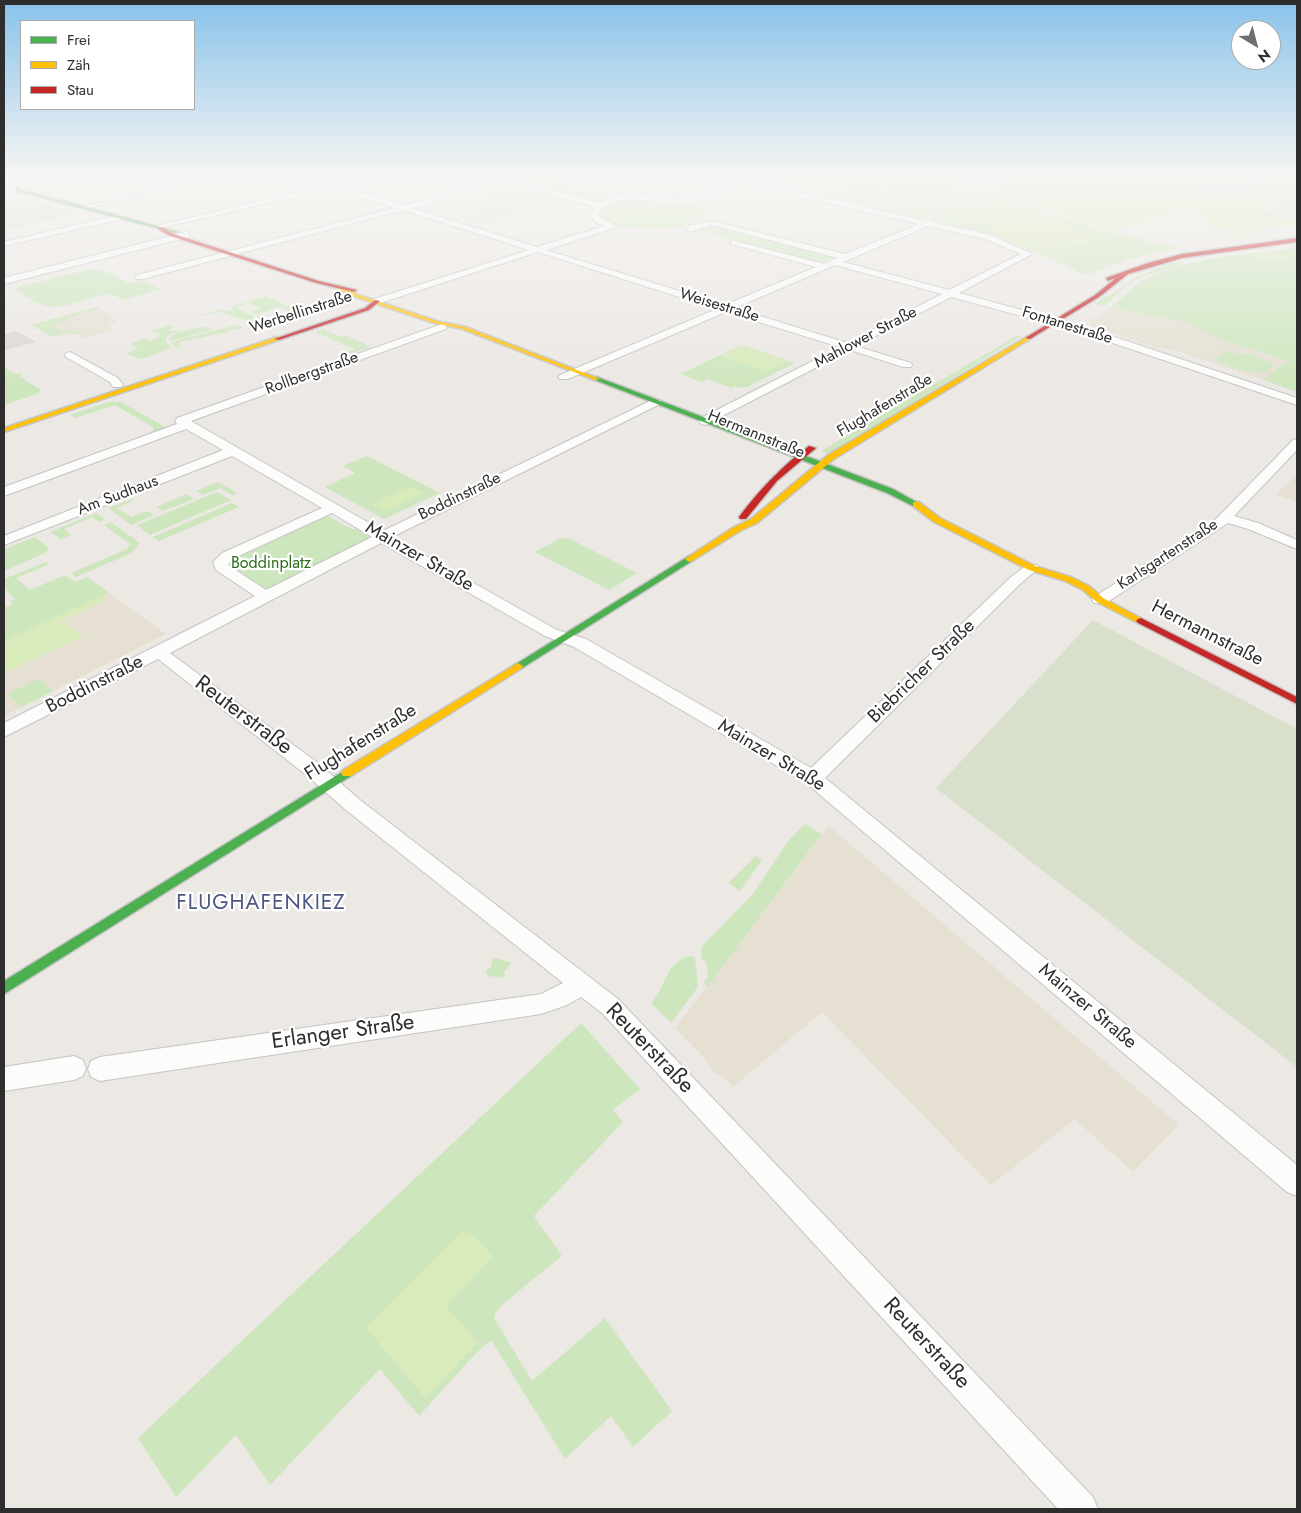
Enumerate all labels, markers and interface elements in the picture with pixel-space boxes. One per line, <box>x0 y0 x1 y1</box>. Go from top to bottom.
legend <box>20 20 195 110</box>
north arrow <box>1231 20 1281 70</box>
text: Frei <box>67 29 91 51</box>
text: N <box>1254 45 1275 68</box>
text: Zäh <box>67 54 90 76</box>
text: Stau <box>67 79 94 101</box>
street label: Weisestraße <box>677 285 761 327</box>
street label: Werbellinstraße <box>247 287 355 339</box>
street label: Mahlower Straße <box>811 303 921 373</box>
street label: Fontanestraße <box>1019 303 1115 349</box>
street label: Rollbergstraße <box>263 348 361 400</box>
street label: Flughafenstraße <box>834 370 936 442</box>
street label: Hermannstraße <box>705 407 807 463</box>
street label: Boddinstraße <box>416 469 504 525</box>
street label: Am Sudhaus <box>75 472 161 520</box>
street label: Karlsgartenstraße <box>1114 515 1222 595</box>
street label: Mainzer Straße <box>361 517 477 597</box>
park label: Boddinplatz <box>231 554 311 574</box>
street label: Hermannstraße <box>1147 596 1267 672</box>
street label: Biebricher Straße <box>864 615 980 729</box>
street label: Boddinstraße <box>43 651 147 719</box>
street label: Reuterstraße <box>189 671 297 761</box>
street label: Flughafenstraße <box>301 700 421 786</box>
street label: Mainzer Straße <box>713 715 829 797</box>
district label: FLUGHAFENKIEZ <box>175 891 347 917</box>
street label: Mainzer Straße <box>1033 959 1141 1055</box>
street label: Reuterstraße <box>599 998 699 1100</box>
street label: Erlanger Straße <box>270 1010 416 1056</box>
street label: Reuterstraße <box>877 1293 975 1395</box>

